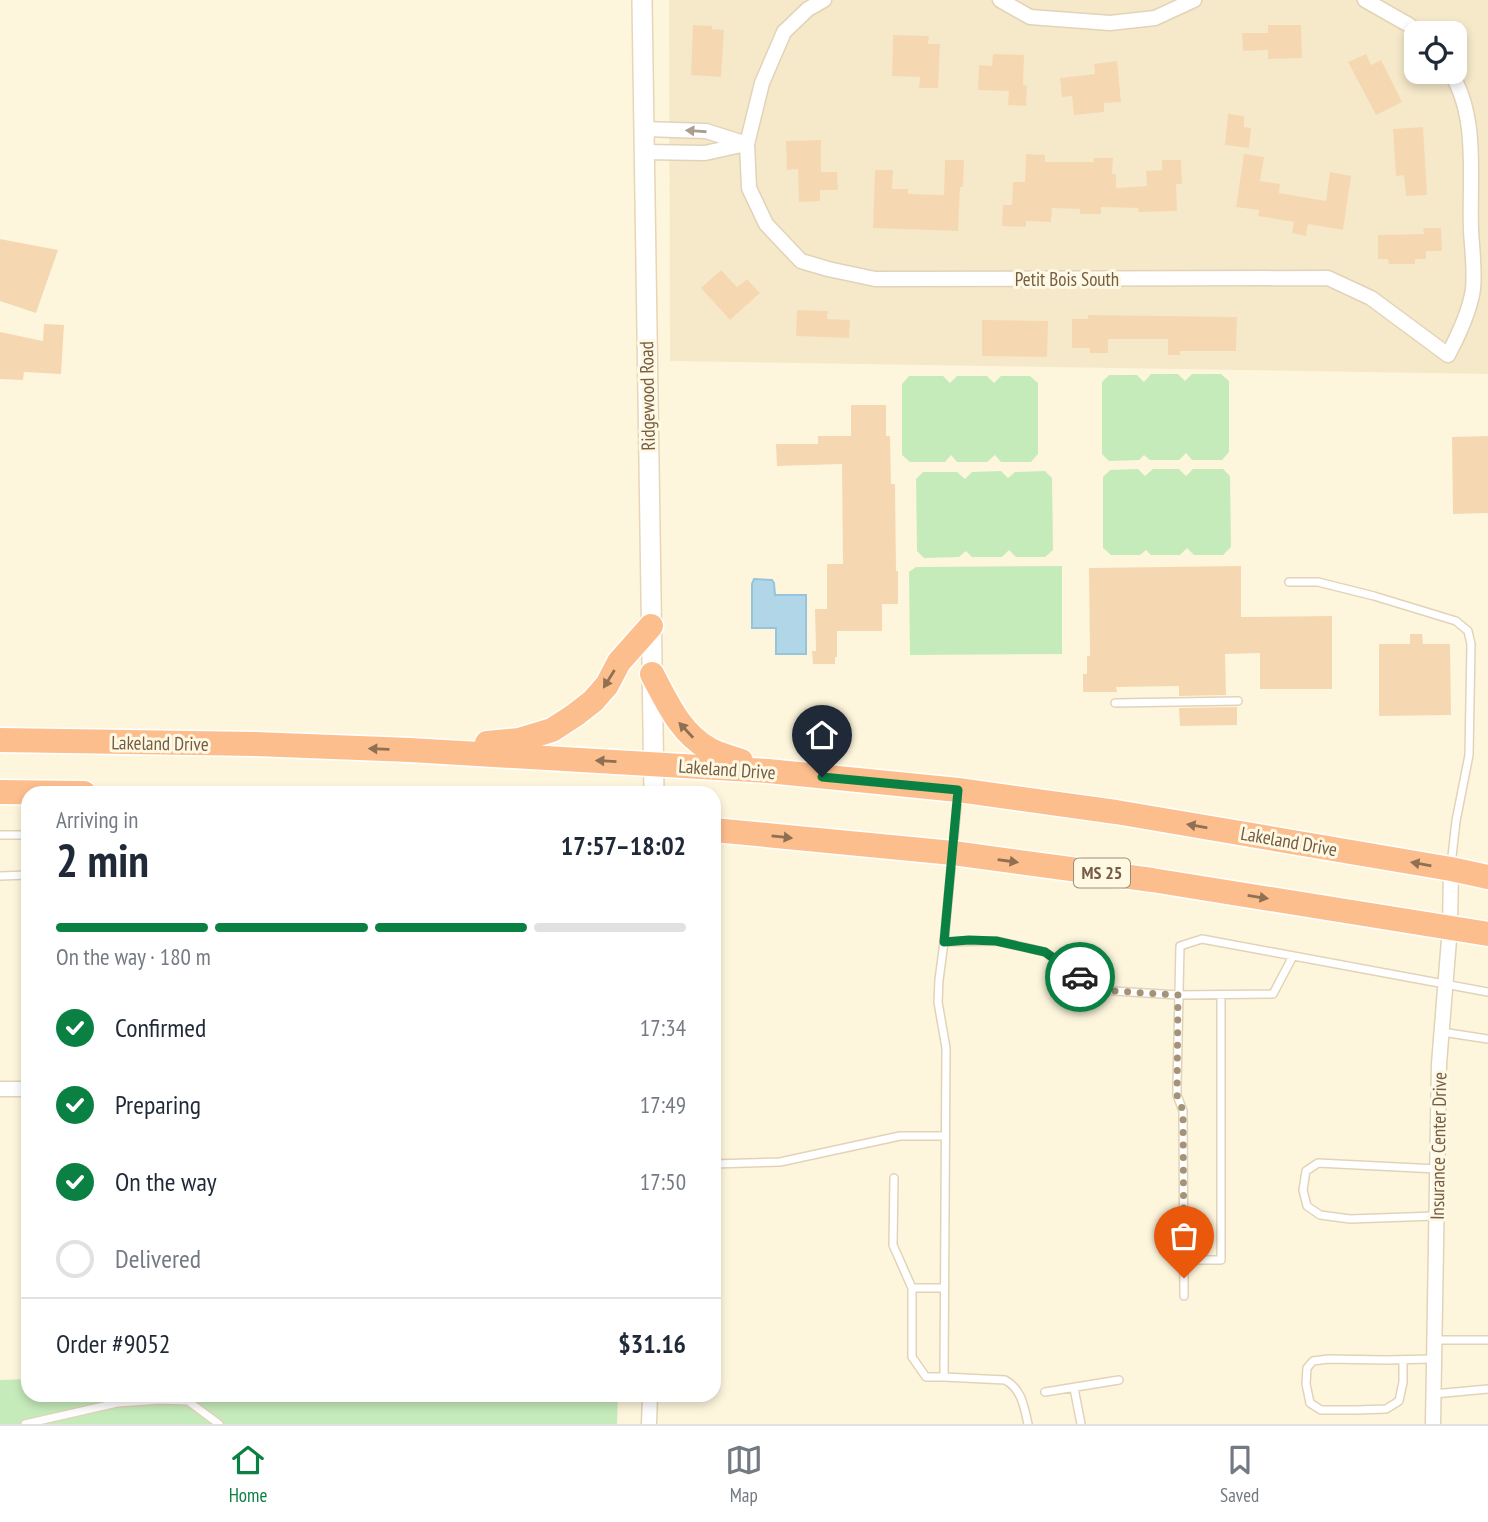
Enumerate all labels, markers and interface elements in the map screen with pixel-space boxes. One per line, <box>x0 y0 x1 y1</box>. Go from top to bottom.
map controls <box>1404 21 1467 84</box>
button: locate <box>1404 21 1467 84</box>
one-way arrow <box>685 126 707 137</box>
street label: Petit Bois South <box>1015 267 1119 291</box>
street label: Ridgewood Road <box>634 341 660 451</box>
one-way arrow <box>603 669 616 689</box>
pin <box>792 705 852 777</box>
icon: home <box>803 716 841 754</box>
one-way arrow <box>679 722 695 739</box>
street label: Lakeland Drive <box>111 730 209 756</box>
one-way arrow <box>367 744 389 755</box>
street label: Lakeland Drive <box>678 754 777 784</box>
one-way arrow <box>594 755 616 766</box>
text: Arriving in <box>56 805 138 834</box>
one-way arrow <box>1186 820 1208 831</box>
street label: Lakeland Drive <box>1239 821 1339 861</box>
text: 17:57–18:02 <box>561 829 686 862</box>
text: 2 min <box>56 830 149 890</box>
one-way arrow <box>771 832 793 843</box>
one-way arrow <box>997 855 1019 866</box>
road number: MS 25 <box>1074 858 1130 888</box>
one-way arrow <box>1410 858 1432 869</box>
one-way arrow <box>1247 892 1269 903</box>
text: On the way · 180 m <box>56 942 211 971</box>
courier <box>1045 942 1115 1012</box>
icon: car <box>1061 958 1099 996</box>
icon: check <box>56 1009 94 1047</box>
text: Confirmed <box>115 1011 206 1044</box>
text: 17:34 <box>640 1013 686 1042</box>
street label: Insurance Center Drive <box>1425 1072 1451 1220</box>
icon: check <box>56 1086 94 1124</box>
text: Preparing <box>115 1088 201 1121</box>
text: 17:49 <box>640 1090 686 1119</box>
icon: check <box>56 1163 94 1201</box>
text: On the way <box>115 1165 217 1198</box>
text: 17:50 <box>640 1167 686 1196</box>
pin <box>1154 1206 1214 1278</box>
icon: bag <box>1165 1217 1203 1255</box>
text: Delivered <box>115 1242 201 1275</box>
text: Order #9052 <box>56 1327 171 1360</box>
text: $31.16 <box>618 1327 686 1360</box>
tab: Home <box>229 1441 267 1507</box>
tab: Map <box>725 1441 763 1507</box>
tab: Saved <box>1220 1441 1259 1507</box>

